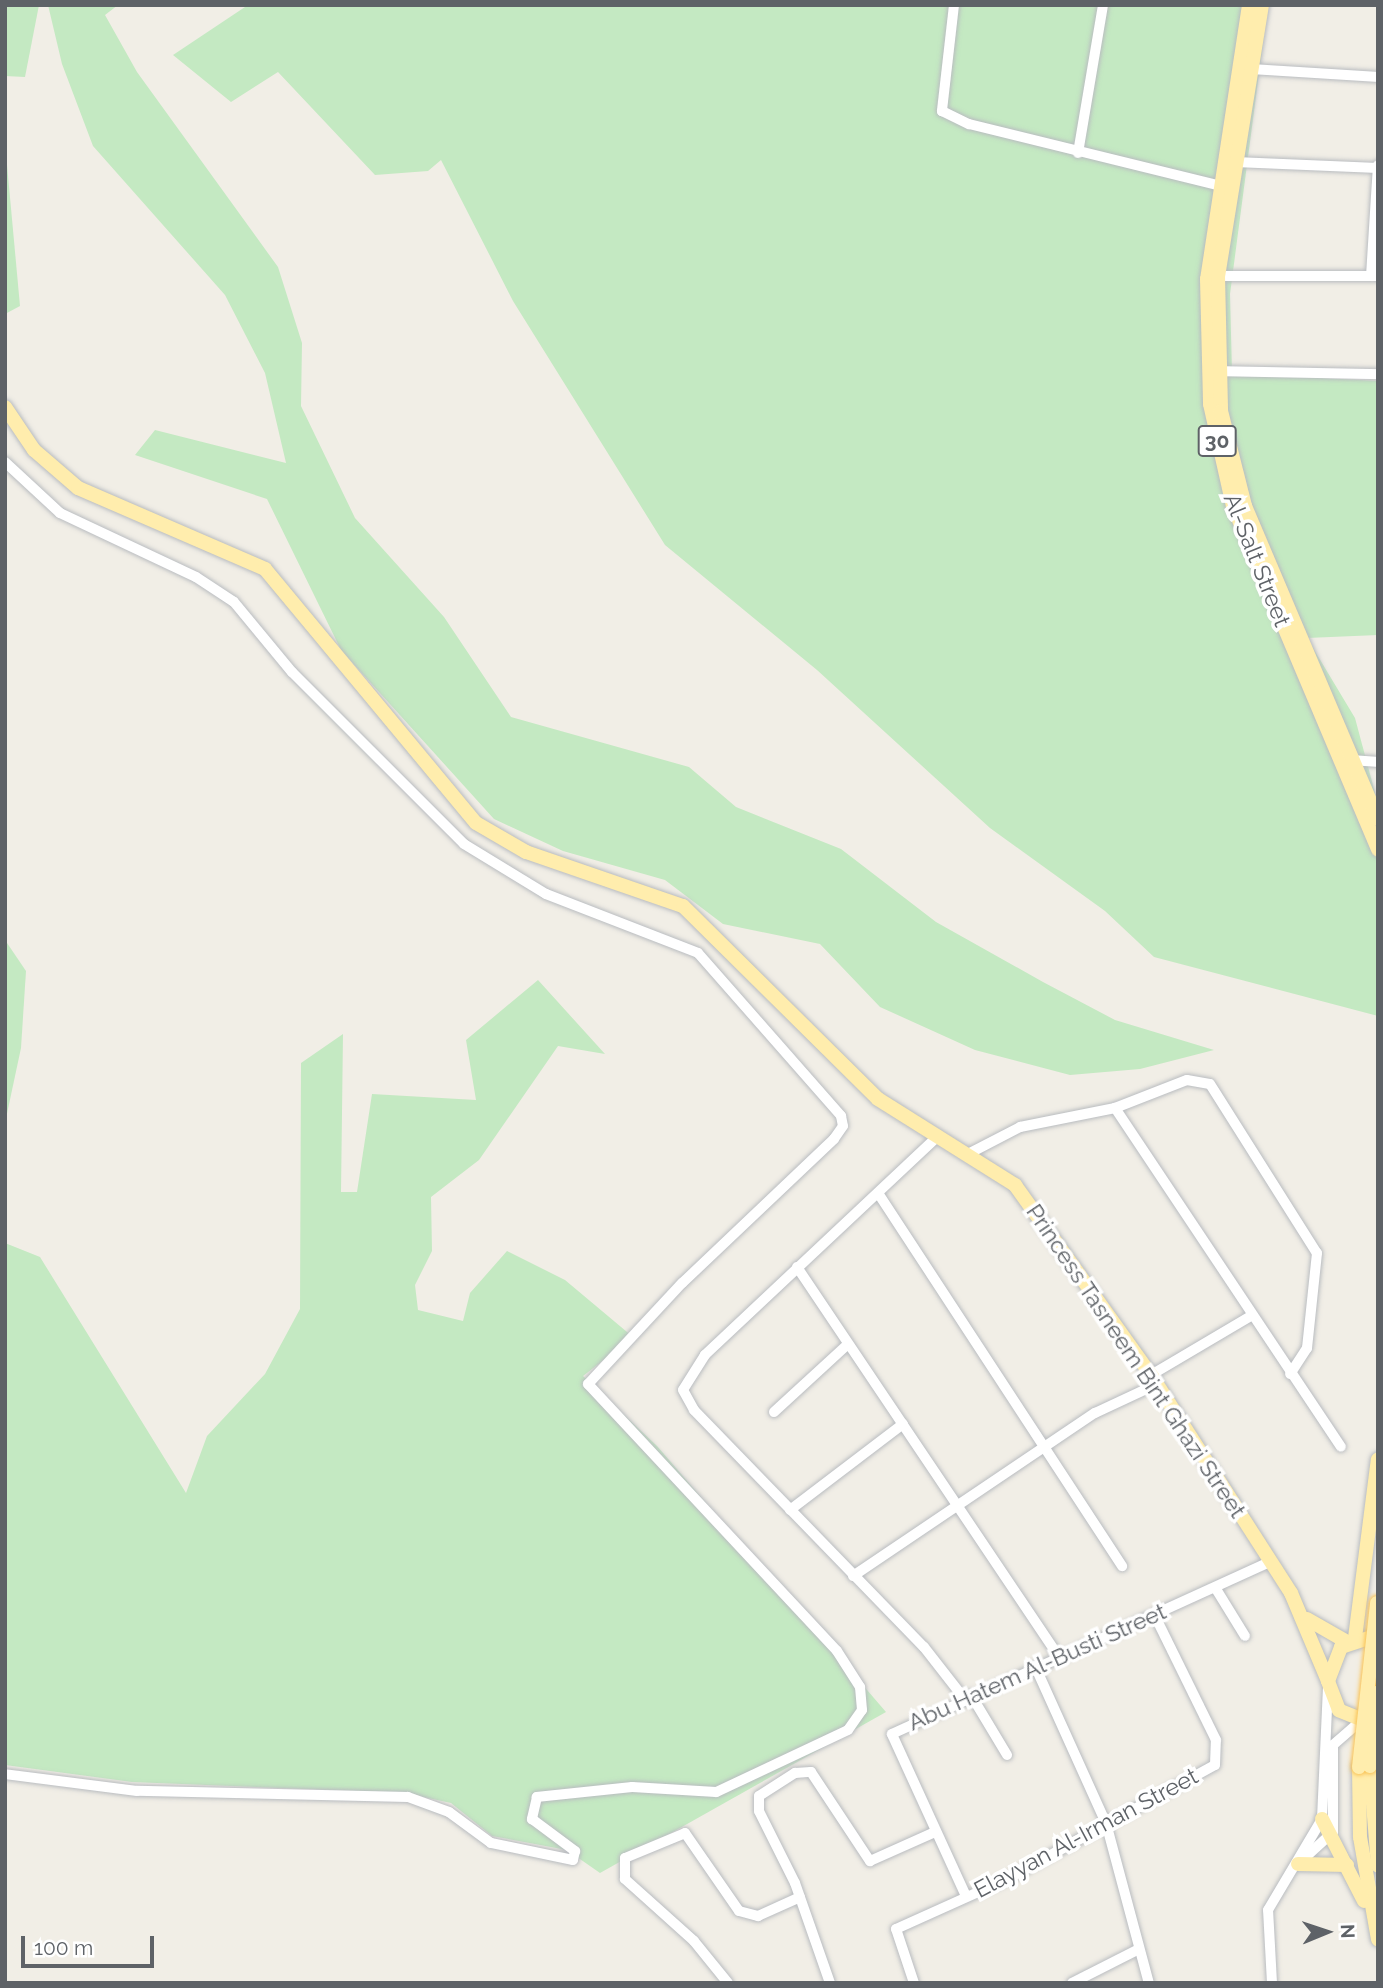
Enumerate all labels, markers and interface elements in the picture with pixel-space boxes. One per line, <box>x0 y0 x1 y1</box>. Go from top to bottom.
road number: 30 <box>1196 424 1238 458</box>
street label: Al-Salt Street <box>1218 489 1296 631</box>
street label: Princess Tasneem Bint Ghazi Street <box>1020 1199 1252 1523</box>
street label: Abu Hatem Al-Busti Street <box>903 1597 1171 1737</box>
street label: Elayyan Al-Irman Street <box>969 1762 1203 1904</box>
north arrow <box>1292 1897 1362 1967</box>
scale bar <box>24 1922 158 1966</box>
text: N <box>1337 1924 1359 1939</box>
text: 100 m <box>34 1935 93 1960</box>

